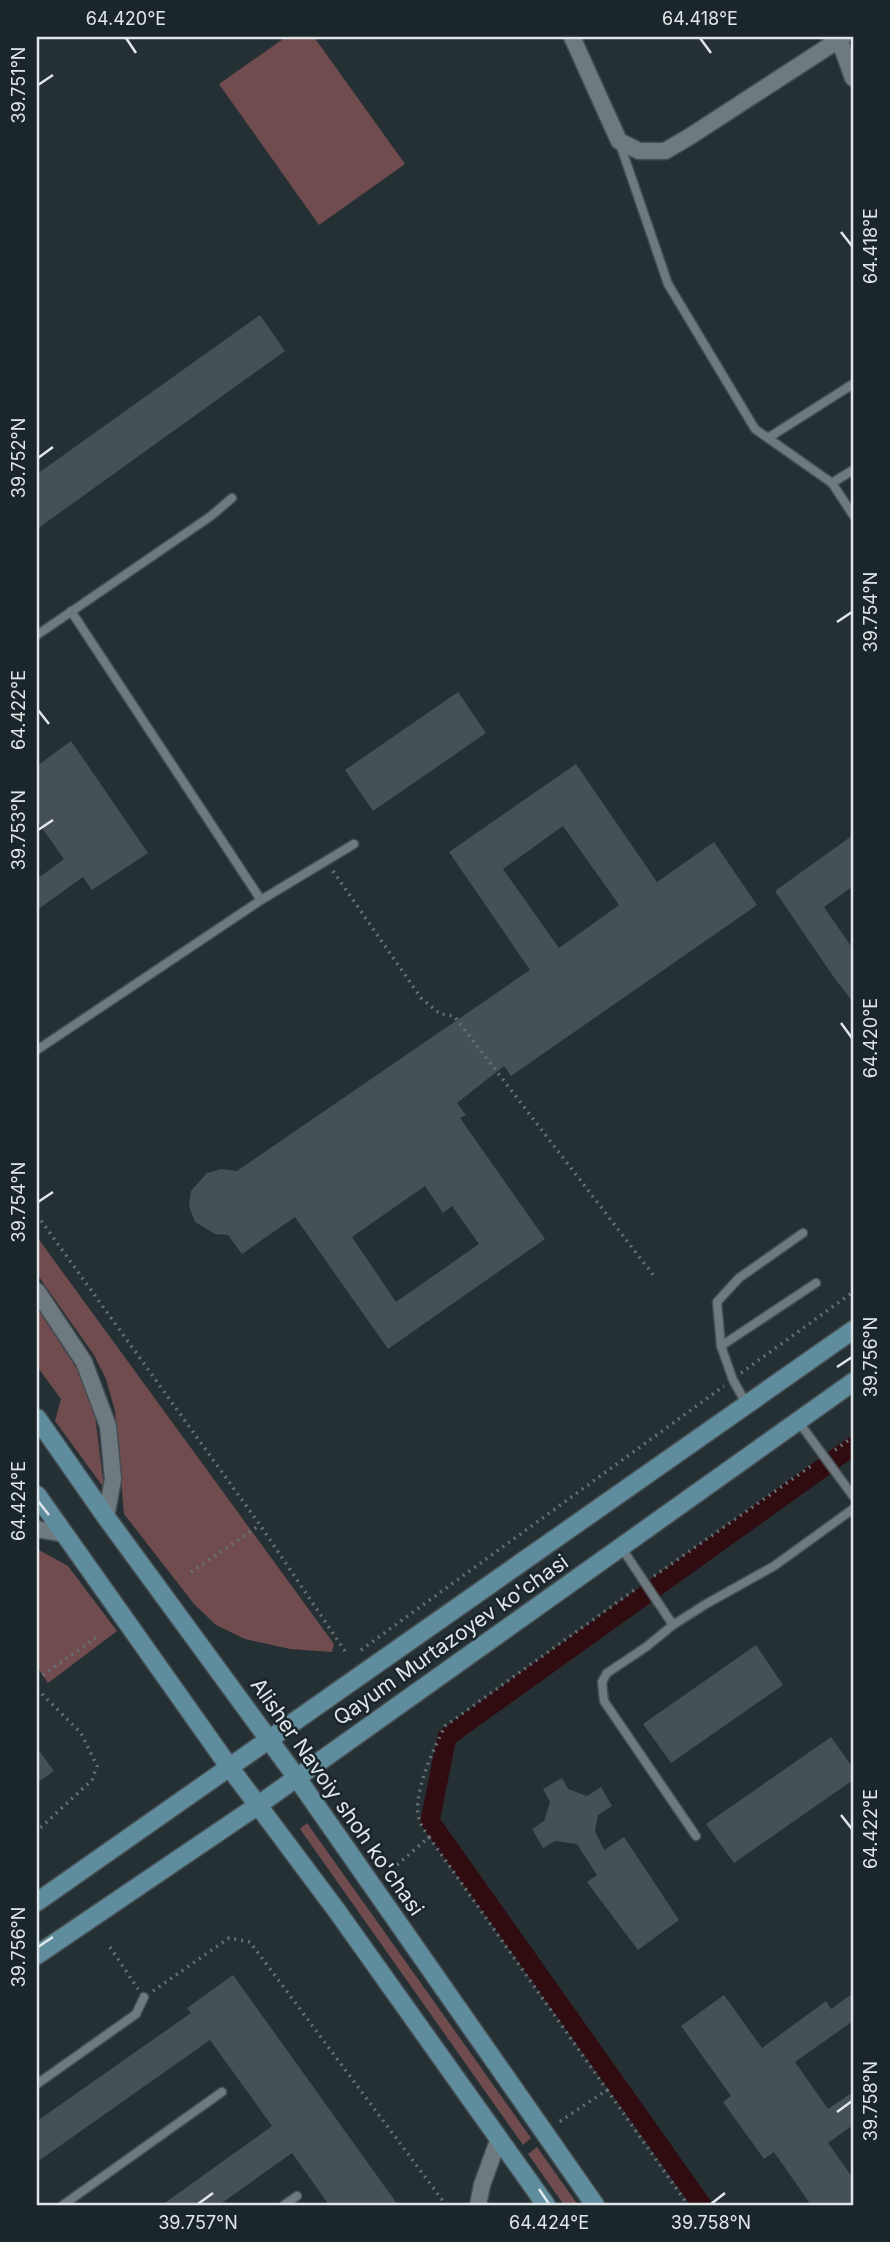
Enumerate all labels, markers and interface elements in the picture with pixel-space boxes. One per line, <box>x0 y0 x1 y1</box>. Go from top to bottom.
text: 64.420°E <box>86 8 166 29</box>
text: 64.418°E <box>662 8 738 29</box>
text: 39.751°N <box>8 47 29 123</box>
text: 64.418°E <box>860 208 881 284</box>
text: 39.752°N <box>8 418 29 498</box>
text: 39.754°N <box>860 572 881 652</box>
text: 64.422°E <box>8 670 29 750</box>
text: 39.753°N <box>8 790 29 870</box>
text: 64.420°E <box>860 998 881 1078</box>
text: 39.754°N <box>8 1162 29 1242</box>
text: 39.756°N <box>860 1317 881 1397</box>
text: 64.424°E <box>8 1461 29 1541</box>
street label: Qayum Murtazoyev ko'chasi <box>329 1549 573 1730</box>
street label: Alisher Navoiy shoh ko'chasi <box>246 1673 429 1920</box>
text: 64.422°E <box>860 1789 881 1869</box>
text: 39.756°N <box>8 1907 29 1987</box>
text: 39.758°N <box>860 2061 881 2141</box>
text: 39.757°N <box>158 2212 238 2233</box>
text: 64.424°E <box>509 2212 589 2233</box>
text: 39.758°N <box>671 2212 751 2233</box>

